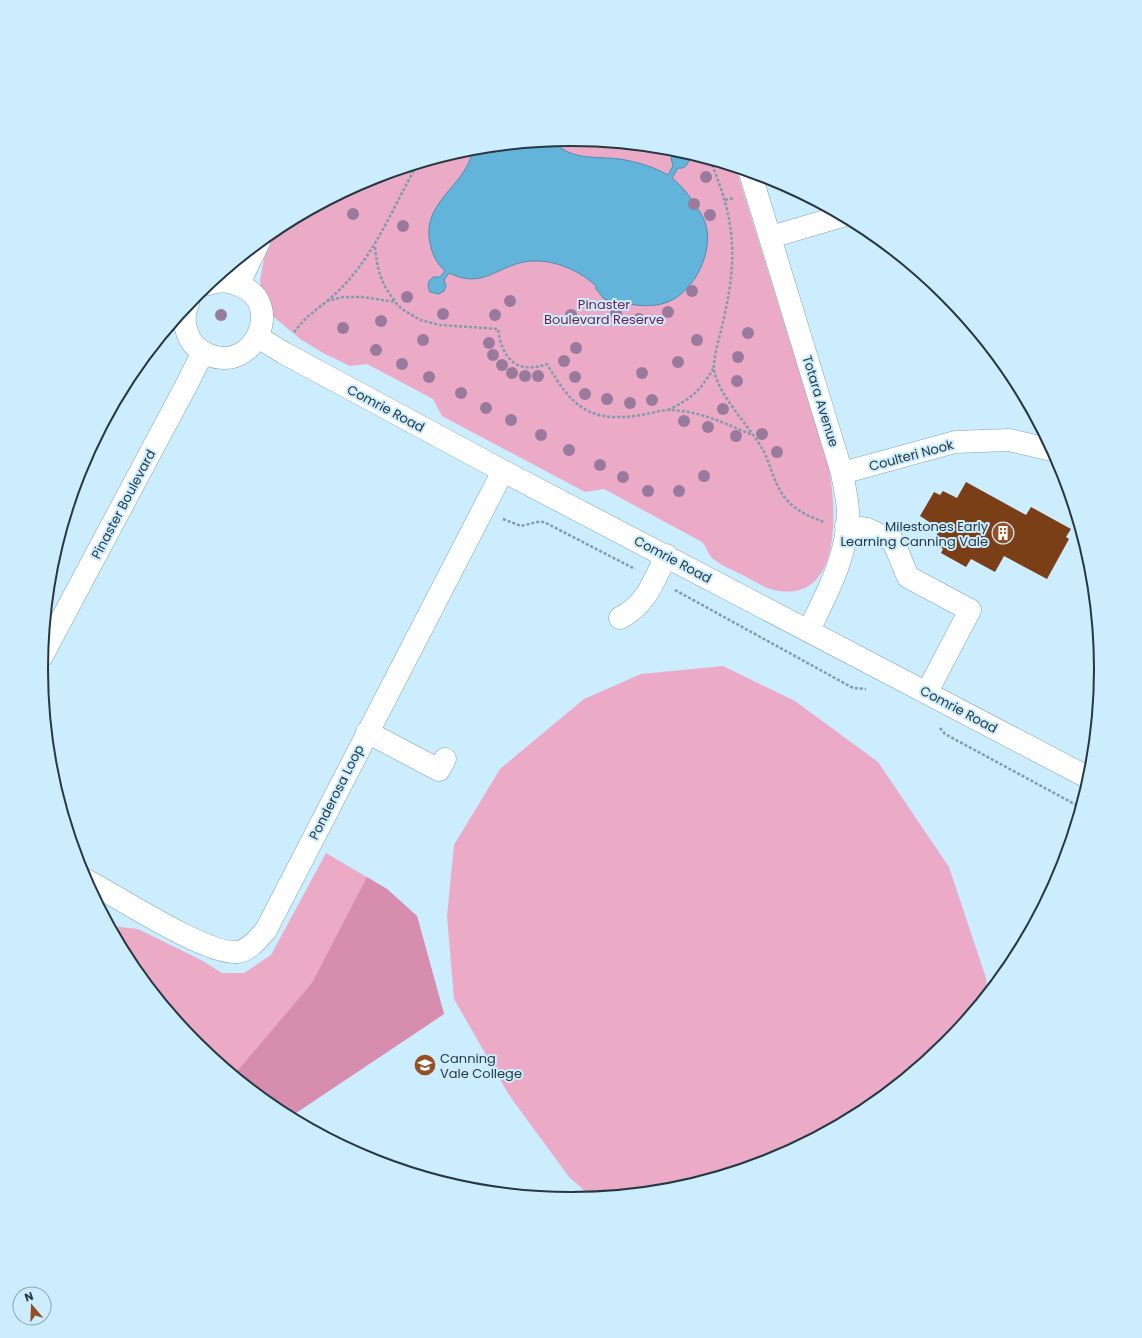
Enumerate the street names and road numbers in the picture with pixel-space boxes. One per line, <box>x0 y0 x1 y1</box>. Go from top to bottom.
street label: Totara Avenue <box>798 353 843 449</box>
street label: Comrie Road <box>344 380 428 437</box>
street label: Coulteri Nook <box>867 435 956 476</box>
street label: Pinaster Boulevard <box>87 446 160 562</box>
street label: Comrie Road <box>631 531 715 588</box>
street label: Comrie Road <box>917 681 1001 738</box>
street label: Ponderosa Loop <box>304 741 369 843</box>

